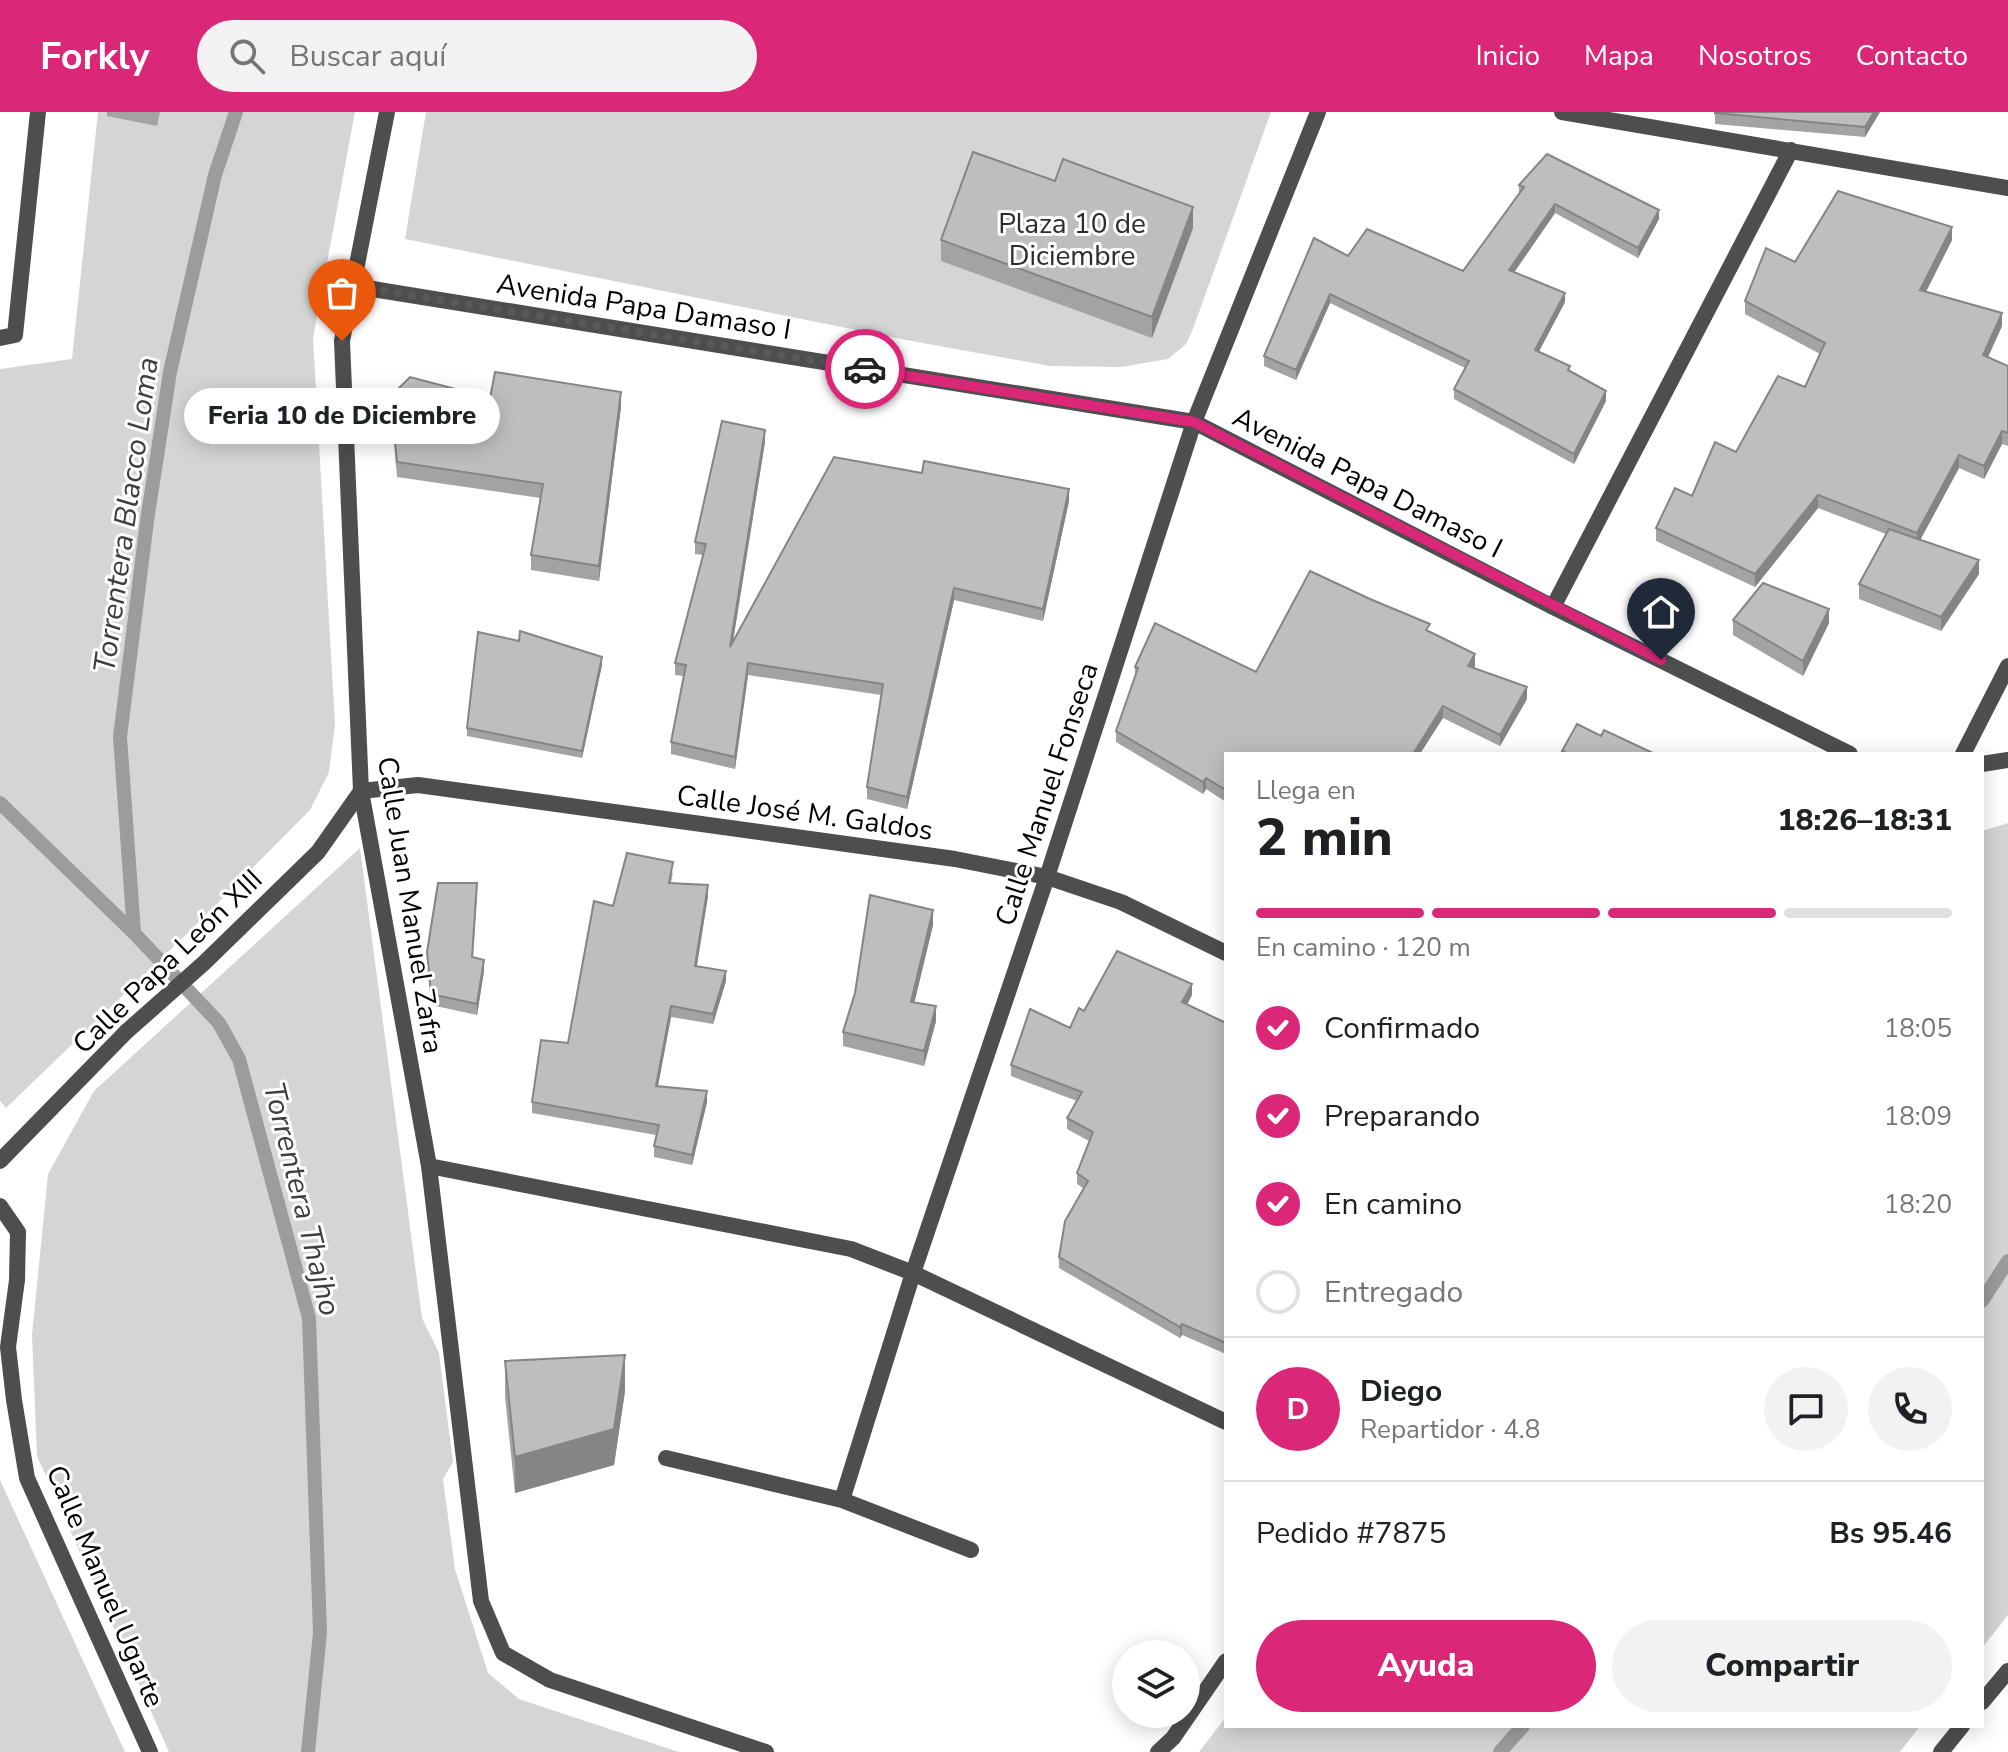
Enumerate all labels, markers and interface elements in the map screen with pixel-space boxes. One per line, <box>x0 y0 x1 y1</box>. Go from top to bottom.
search box <box>197 20 757 92</box>
text: Forkly <box>40 31 149 82</box>
icon: search <box>225 34 269 78</box>
text: Buscar aquí <box>289 36 446 77</box>
text: Inicio <box>1475 37 1540 75</box>
text: Mapa <box>1584 37 1654 75</box>
text: Nosotros <box>1698 37 1812 75</box>
text: Contacto <box>1856 37 1968 75</box>
park label: Plaza 10 de Diciembre <box>998 205 1146 275</box>
pin <box>308 259 376 341</box>
street label: Avenida Papa Damaso I <box>494 265 794 349</box>
icon: bag <box>320 271 364 315</box>
courier <box>825 329 905 409</box>
icon: car <box>843 347 887 391</box>
water label: Torrentera Blacco Loma <box>84 355 169 676</box>
callout: Feria 10 de Diciembre <box>184 389 500 445</box>
text: Feria 10 de Diciembre <box>208 398 476 433</box>
street label: Avenida Papa Damaso I <box>1226 398 1509 567</box>
pin <box>1627 578 1695 660</box>
icon: home <box>1639 590 1683 634</box>
street label: Calle Manuel Fonseca <box>986 658 1107 931</box>
street label: Calle Juan Manuel Zafra <box>368 754 452 1056</box>
text: Llega en <box>1256 773 1356 808</box>
street label: Calle José M. Galdos <box>674 776 935 850</box>
text: 18:26–18:31 <box>1777 800 1952 841</box>
text: 2 min <box>1256 802 1393 873</box>
street label: Calle Papa León XIII <box>64 861 271 1062</box>
text: En camino · 120 m <box>1256 930 1471 965</box>
icon: check <box>1256 1006 1300 1050</box>
text: Confirmado <box>1324 1008 1480 1049</box>
text: 18:05 <box>1884 1011 1952 1046</box>
water label: Torrentera Thajho <box>253 1078 350 1320</box>
icon: check <box>1256 1094 1300 1138</box>
text: Preparando <box>1324 1096 1480 1137</box>
text: 18:09 <box>1884 1099 1952 1134</box>
icon: check <box>1256 1182 1300 1226</box>
text: En camino <box>1324 1184 1462 1225</box>
text: 18:20 <box>1884 1187 1952 1222</box>
text: Entregado <box>1324 1272 1463 1313</box>
button: chat <box>1764 1367 1848 1451</box>
button: phone <box>1868 1367 1952 1451</box>
text: Diego <box>1360 1371 1442 1412</box>
text: D <box>1287 1389 1309 1430</box>
text: Repartidor · 4.8 <box>1360 1412 1540 1447</box>
street label: Calle Manuel Ugarte <box>37 1460 173 1713</box>
text: Pedido #7875 <box>1256 1513 1447 1554</box>
text: Bs 95.46 <box>1829 1513 1952 1554</box>
button: Ayuda <box>1256 1620 1596 1712</box>
button: Compartir <box>1612 1620 1952 1712</box>
map controls <box>1112 1640 1200 1728</box>
button: layers <box>1112 1640 1200 1728</box>

